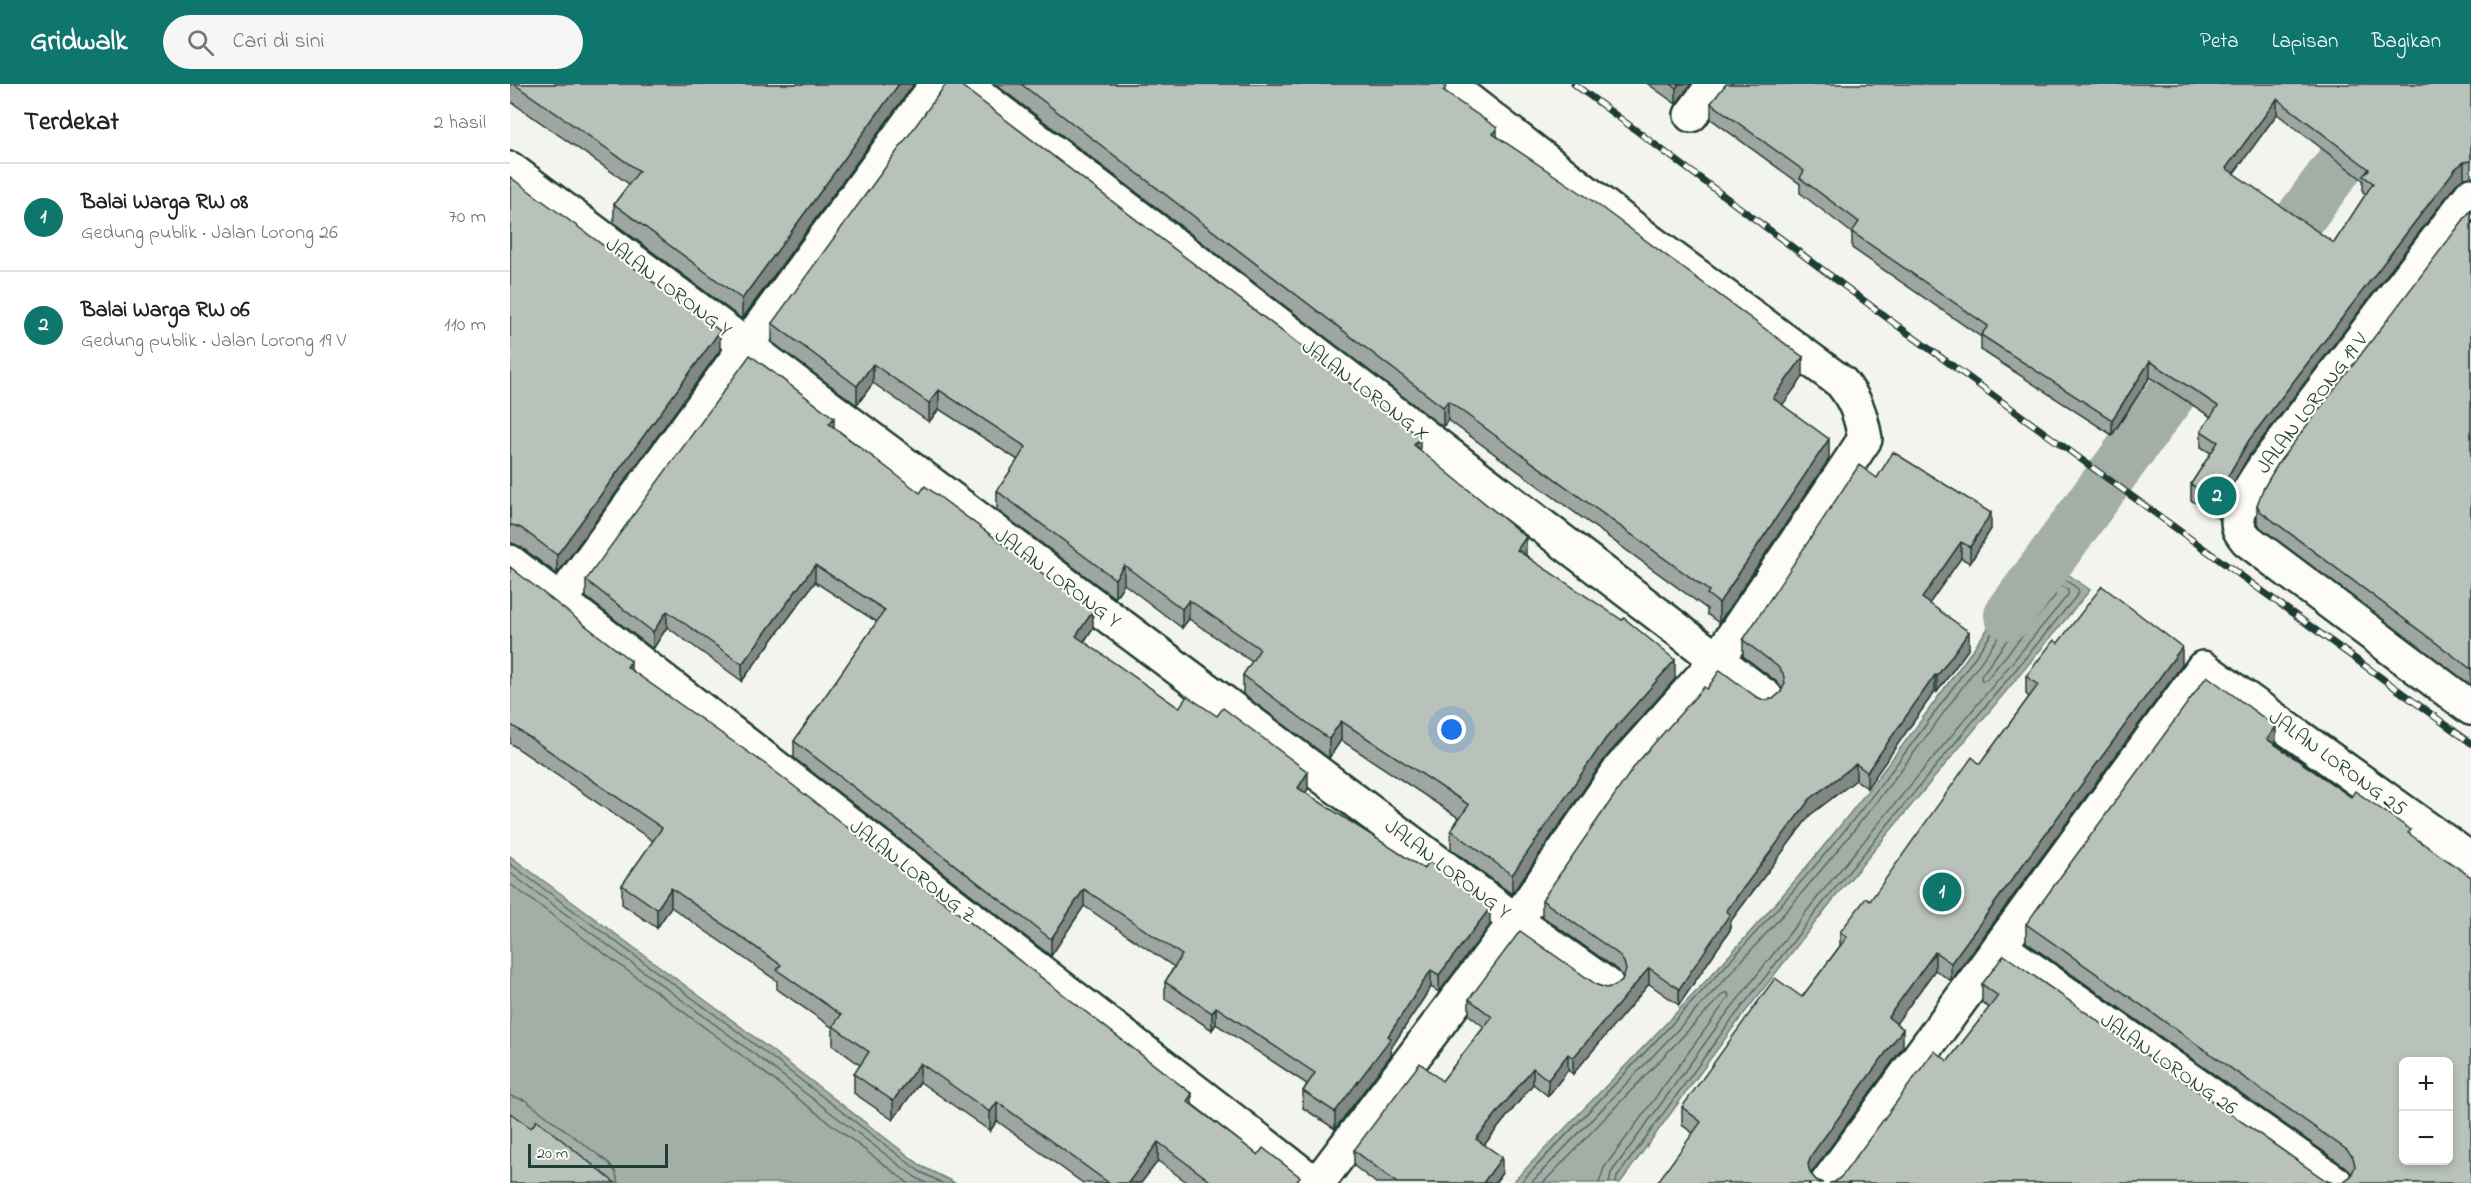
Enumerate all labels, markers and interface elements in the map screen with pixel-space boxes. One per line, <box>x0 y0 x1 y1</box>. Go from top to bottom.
search box <box>163 15 583 69</box>
text: Gridwalk <box>30 22 127 63</box>
icon: search <box>184 26 217 59</box>
text: Cari di sini <box>232 26 325 58</box>
text: Peta <box>2200 27 2239 57</box>
text: Lapisan <box>2272 27 2338 57</box>
text: Bagikan <box>2371 27 2441 57</box>
text: Terdekat <box>24 104 119 142</box>
text: 2 hasil <box>434 109 486 138</box>
text: Balai Warga RW 08 <box>81 187 248 219</box>
text: 1 <box>40 203 47 232</box>
text: 70 m <box>449 203 486 232</box>
text: Gedung publik · Jalan Lorong 26 <box>81 219 338 248</box>
street label: JALAN LORONG Y <box>598 230 738 346</box>
text: Balai Warga RW 06 <box>81 295 250 327</box>
text: 2 <box>39 311 48 340</box>
text: 110 m <box>444 311 486 340</box>
text: Gedung publik · Jalan Lorong 19 V <box>81 327 346 356</box>
street label: JALAN LORONG 19 V <box>2250 327 2376 481</box>
street label: JALAN LORONG X <box>1295 333 1435 449</box>
pin: 2 <box>2198 474 2236 518</box>
street label: JALAN LORONG Y <box>987 521 1127 637</box>
street label: JALAN LORONG 25 <box>2262 704 2412 824</box>
your location <box>1437 715 1466 744</box>
street label: JALAN LORONG Y <box>1377 812 1517 928</box>
street label: JALAN LORONG Z <box>842 813 982 931</box>
pin: 1 <box>1922 870 1962 914</box>
street label: JALAN LORONG 26 <box>2093 1006 2243 1124</box>
map controls <box>2399 1057 2453 1165</box>
button: + <box>2399 1057 2453 1111</box>
button: − <box>2399 1111 2453 1165</box>
scale bar <box>528 1141 668 1168</box>
text: 20 m <box>537 1142 568 1166</box>

